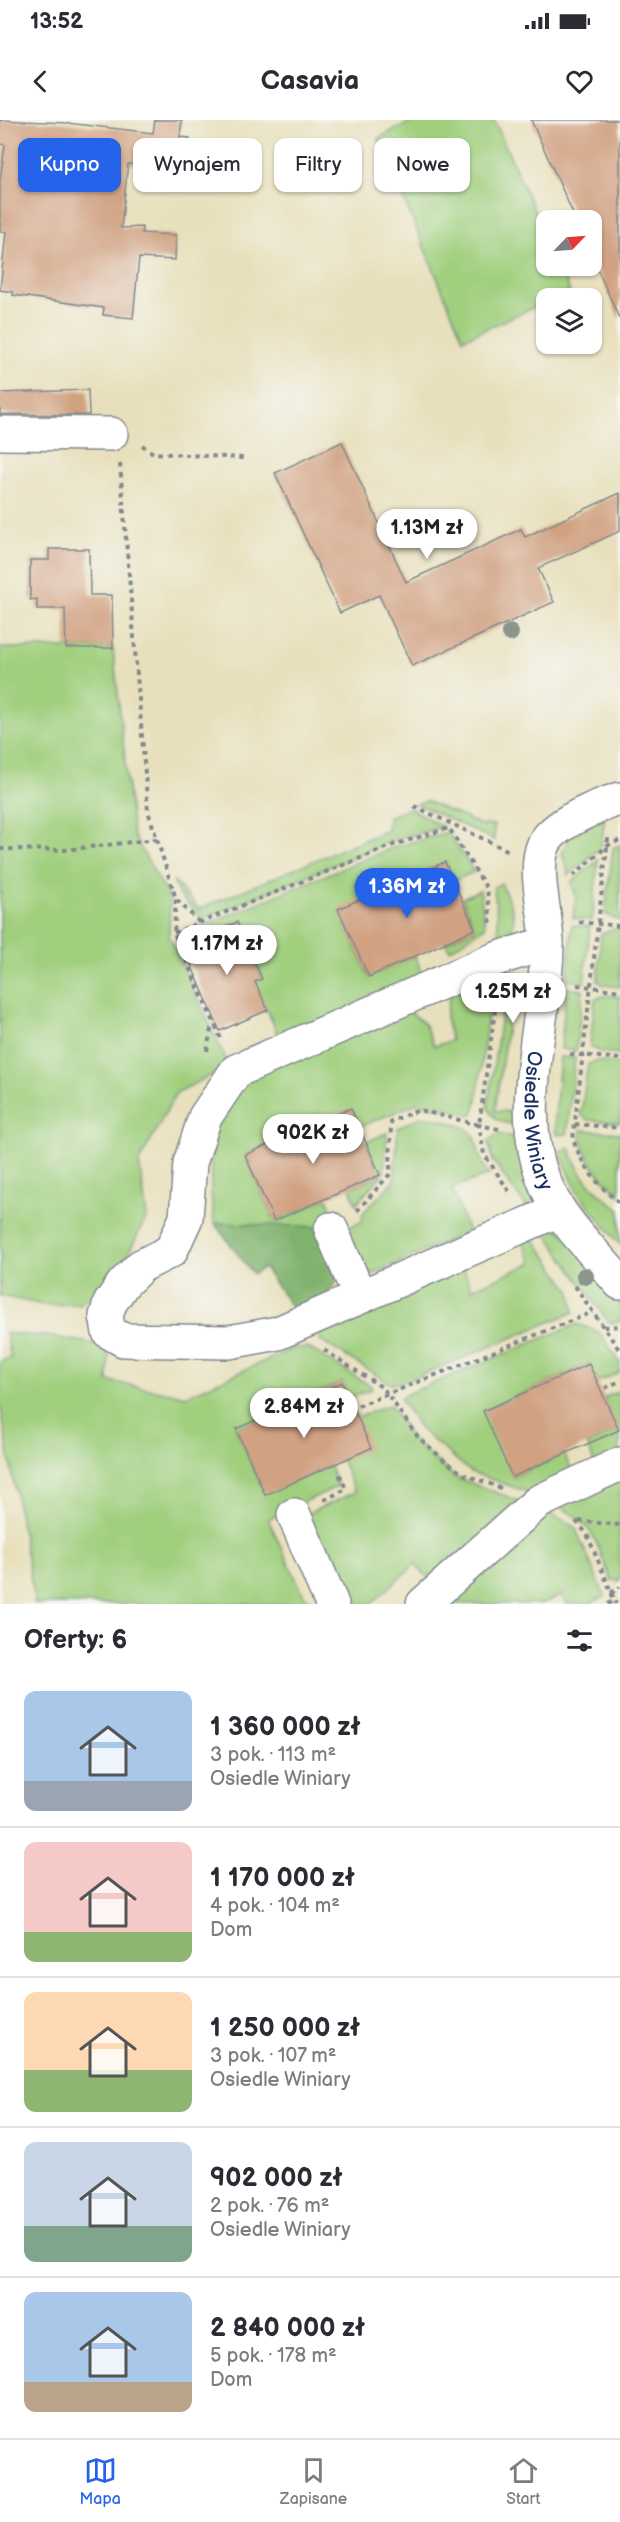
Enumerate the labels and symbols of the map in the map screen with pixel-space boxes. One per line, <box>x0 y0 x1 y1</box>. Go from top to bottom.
north arrow <box>536 210 602 276</box>
pin: 1.13M zł <box>365 509 489 560</box>
pin: 1.36M zł <box>345 868 469 919</box>
pin: 1.17M zł <box>165 925 289 976</box>
pin: 1.25M zł <box>451 973 575 1024</box>
street label: Osiedle Winiary <box>518 1049 558 1194</box>
pin: 902K zł <box>258 1114 368 1165</box>
pin: 2.84M zł <box>242 1388 366 1439</box>

